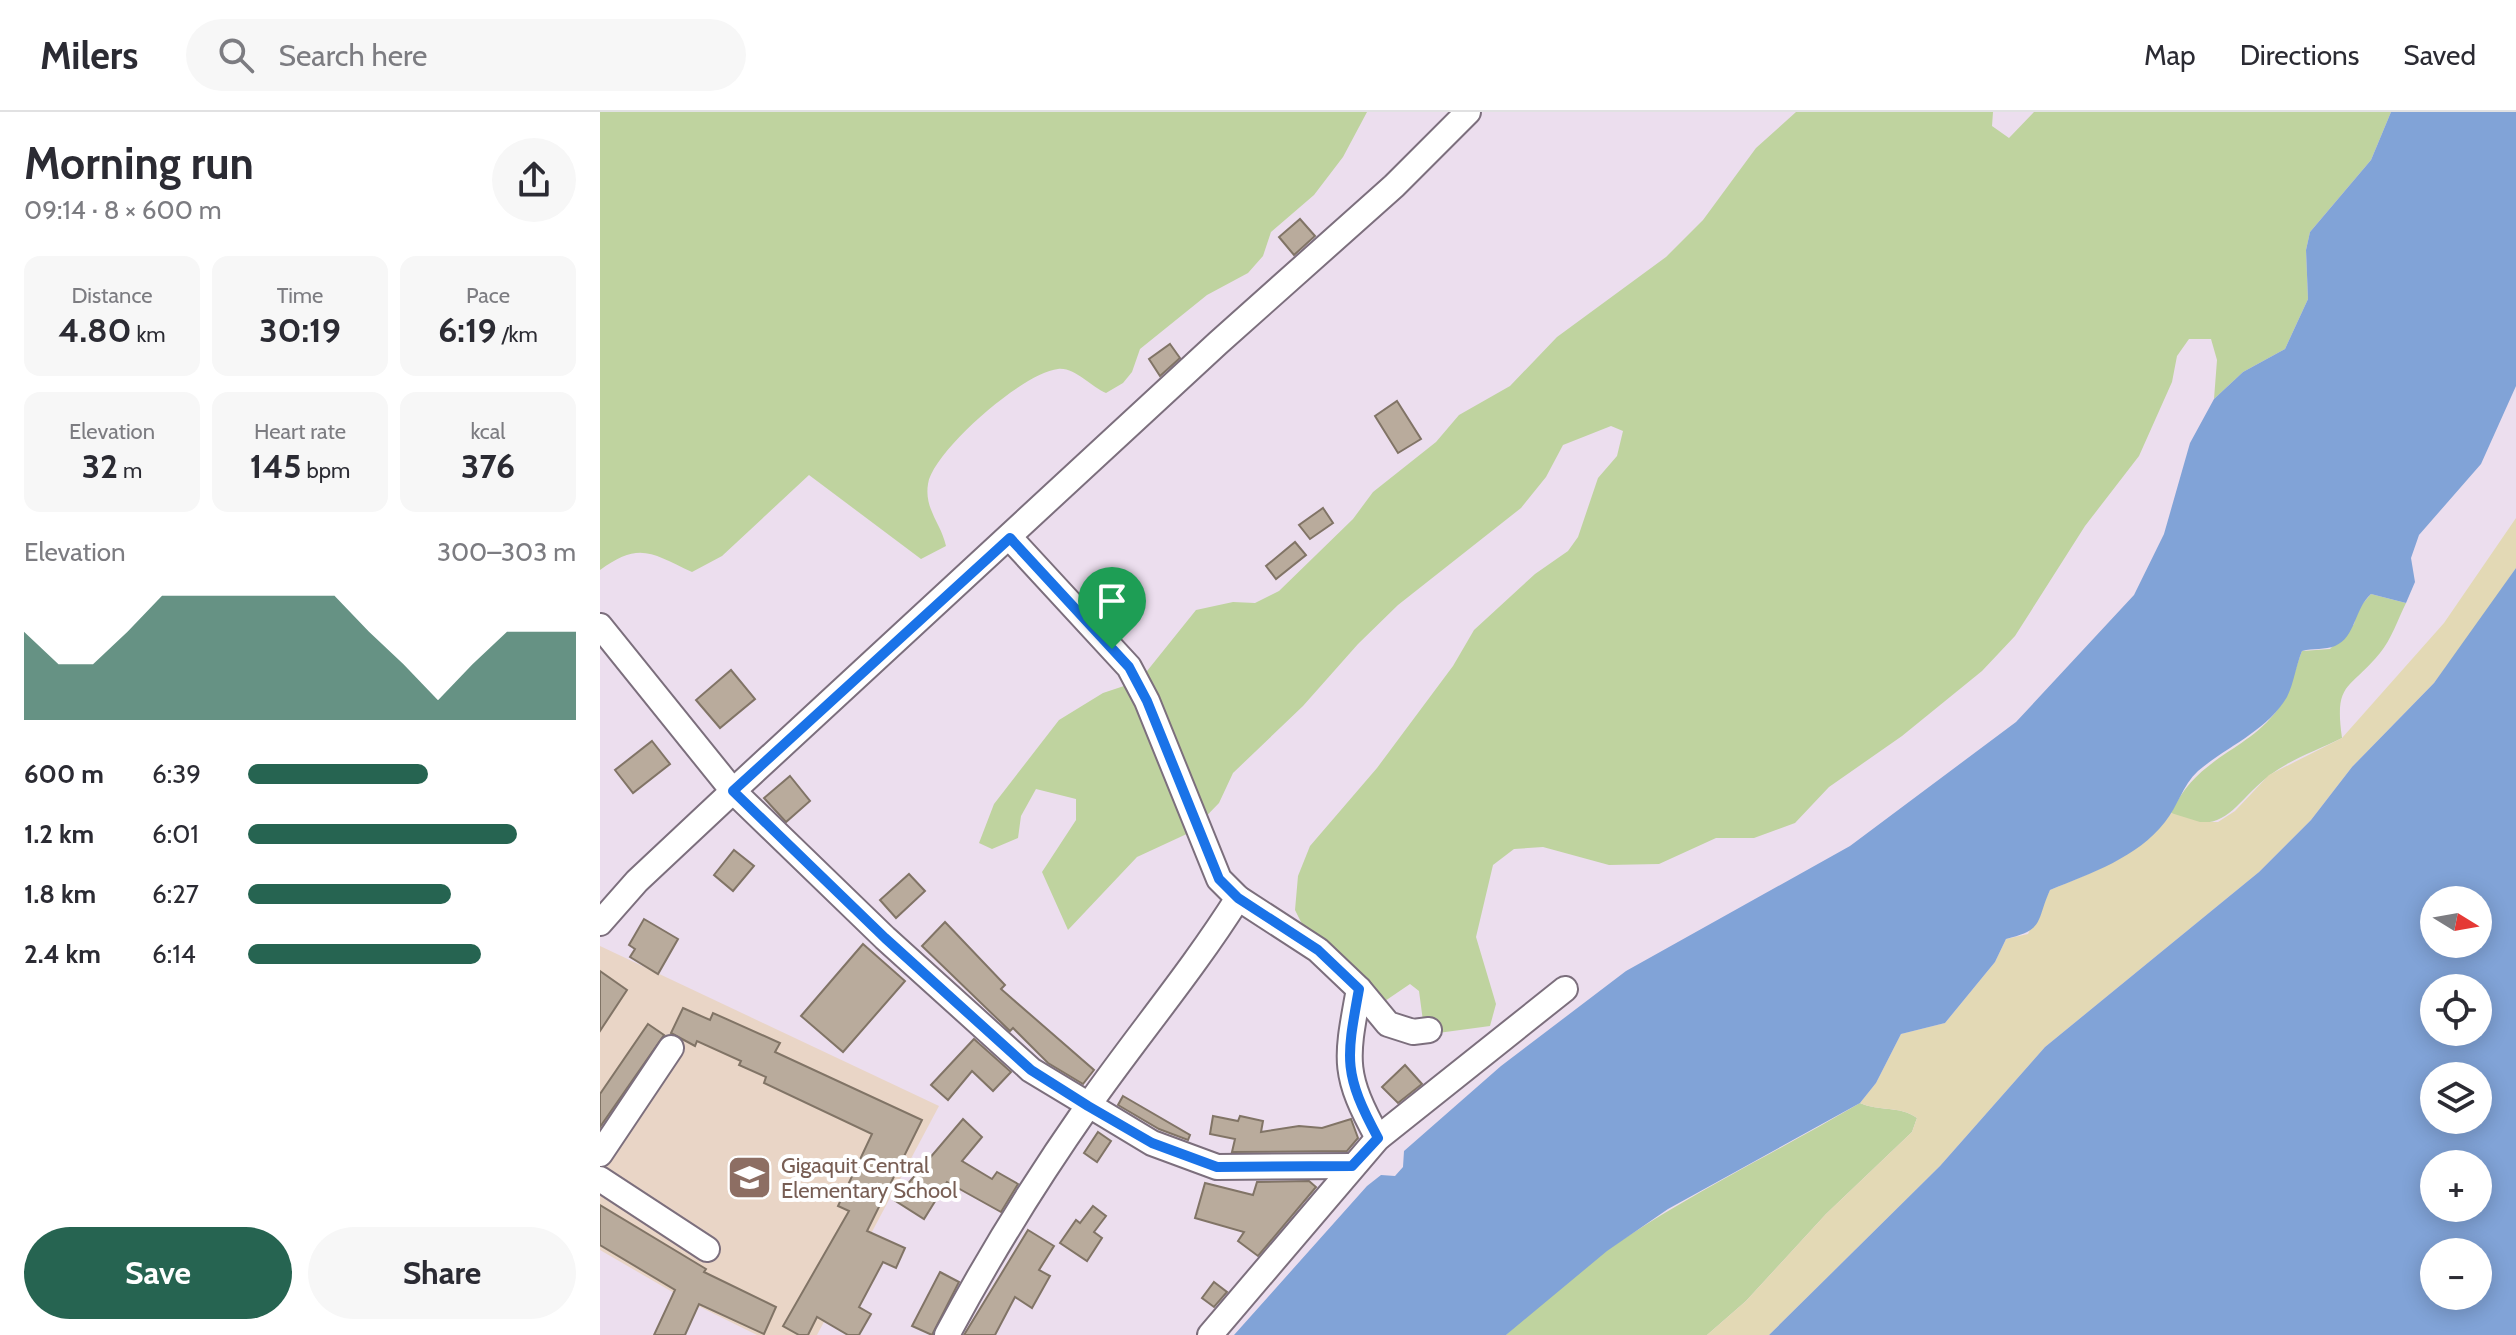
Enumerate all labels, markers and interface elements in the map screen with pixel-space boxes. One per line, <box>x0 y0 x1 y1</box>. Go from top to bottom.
search box <box>186 19 746 91</box>
text: Milers <box>40 32 138 79</box>
icon: search <box>214 33 258 77</box>
text: Search here <box>278 37 427 74</box>
text: Map <box>2144 38 2196 72</box>
text: Directions <box>2240 38 2359 72</box>
text: Saved <box>2403 38 2476 72</box>
text: Morning run <box>24 137 254 190</box>
button: share <box>492 138 576 222</box>
text: 09:14 · 8 × 600 m <box>24 194 221 226</box>
text: Distance <box>72 282 152 309</box>
text: Time <box>277 282 323 309</box>
text: Pace <box>466 282 510 309</box>
text: 4.80 <box>58 309 132 351</box>
text: 30:19 <box>259 309 341 351</box>
text: 6:19 <box>438 309 497 351</box>
text: km <box>132 321 166 348</box>
text: /km <box>497 321 538 348</box>
text: Elevation <box>69 418 155 445</box>
text: Heart rate <box>254 418 346 445</box>
text: kcal <box>470 418 506 445</box>
text: 32 <box>82 445 118 487</box>
text: 145 <box>250 445 302 487</box>
text: 376 <box>461 445 515 487</box>
text: m <box>118 457 142 484</box>
text: bpm <box>302 457 350 484</box>
text: Elevation <box>24 536 126 568</box>
text: 300–303 m <box>437 536 576 568</box>
pin <box>1078 567 1146 649</box>
icon: arrive <box>1090 579 1134 623</box>
text: 600 m <box>24 758 104 790</box>
text: 6:39 <box>152 758 201 790</box>
text: 1.2 km <box>24 818 94 850</box>
text: 6:01 <box>152 818 199 850</box>
text: 1.8 km <box>24 878 96 910</box>
text: 6:27 <box>152 878 199 910</box>
north arrow <box>2420 886 2492 958</box>
map controls <box>2420 886 2492 1310</box>
text: 2.4 km <box>24 938 101 970</box>
text: 6:14 <box>152 938 196 970</box>
button: locate <box>2420 974 2492 1046</box>
button: layers <box>2420 1062 2492 1134</box>
button: + <box>2420 1150 2492 1222</box>
place label: Gigaquit Central Elementary School <box>781 1152 958 1204</box>
school or university icon: Gigaquit Central Elementary School <box>726 1154 774 1202</box>
button: Save <box>24 1227 292 1319</box>
button: Share <box>308 1227 576 1319</box>
button: − <box>2420 1238 2492 1310</box>

